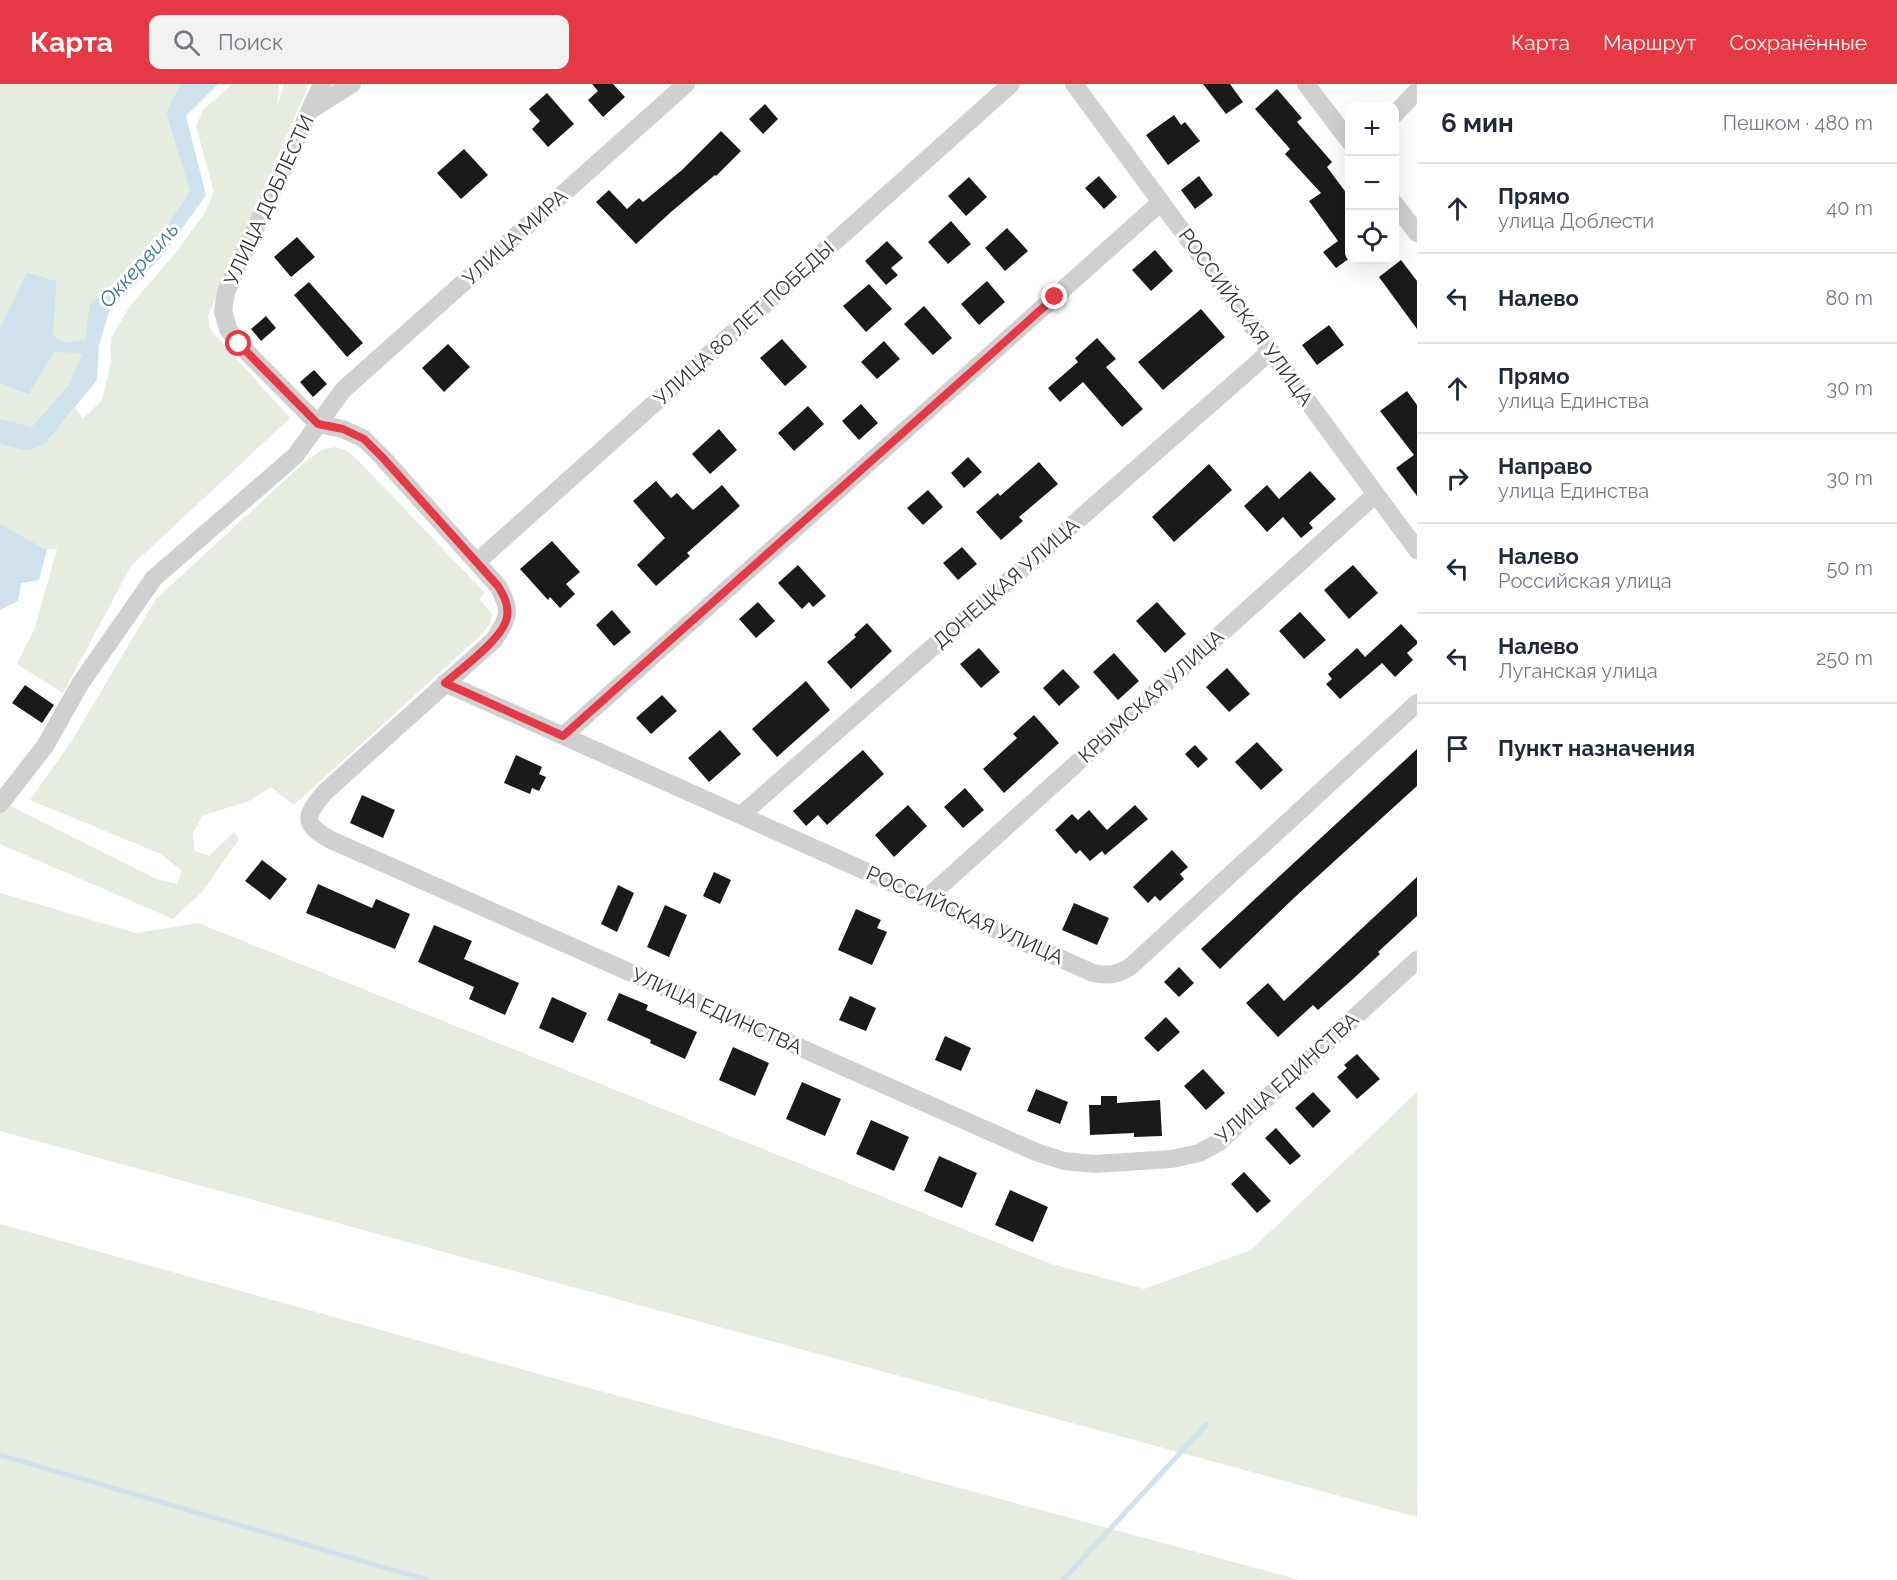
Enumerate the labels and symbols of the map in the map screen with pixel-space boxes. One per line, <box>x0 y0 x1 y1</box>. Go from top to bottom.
street label: УЛИЦА ДОБЛЕСТИ <box>219 111 319 289</box>
street label: УЛИЦА МИРА <box>458 183 573 290</box>
water label: Оккервиль <box>94 217 184 313</box>
street label: РОССИЙСКАЯ УЛИЦА <box>1174 224 1319 411</box>
street label: УЛИЦА 80 ЛЕТ ПОБЕДЫ <box>649 236 839 410</box>
route end <box>1041 283 1067 309</box>
route start <box>225 330 251 356</box>
street label: ДОНЕЦКАЯ УЛИЦА <box>928 513 1084 653</box>
street label: КРЫМСКАЯ УЛИЦА <box>1073 624 1229 768</box>
street label: РОССИЙСКАЯ УЛИЦА <box>863 861 1068 970</box>
street label: УЛИЦА ЕДИНСТВА <box>628 963 806 1060</box>
street label: УЛИЦА ЕДИНСТВА <box>1211 1007 1364 1149</box>

